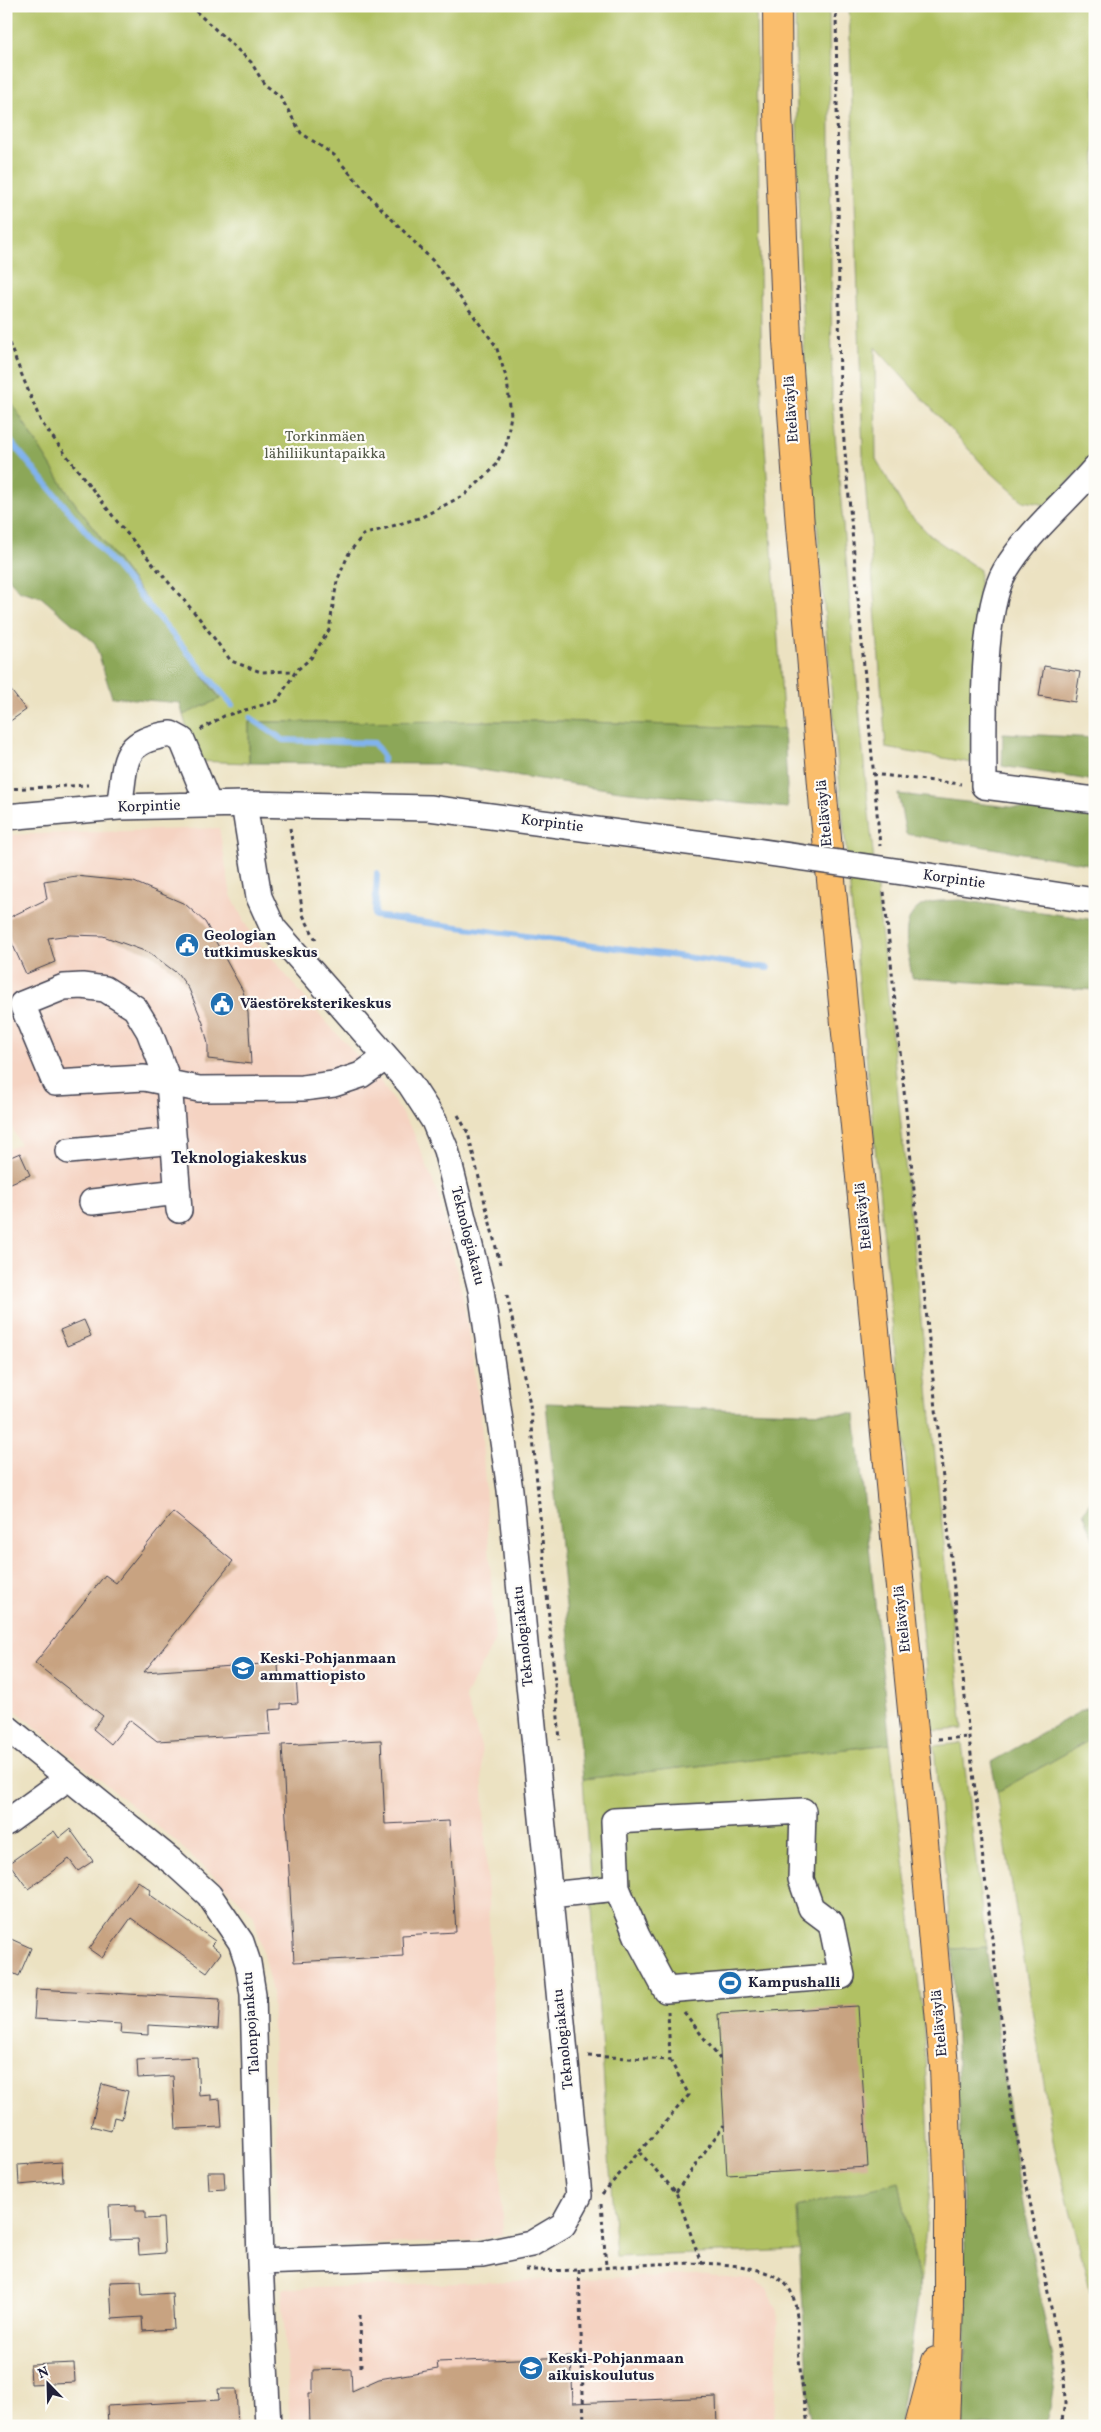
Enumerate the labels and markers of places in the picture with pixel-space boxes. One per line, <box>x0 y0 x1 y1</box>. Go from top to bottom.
place label: Geologian tutkimuskeskus <box>204 926 318 964</box>
public building icon: Geologian tutkimuskeskus <box>174 932 200 958</box>
public building icon: Väestöreksterikeskus <box>209 991 235 1017</box>
place label: Väestöreksterikeskus <box>240 994 391 1015</box>
place label: Keski-Pohjanmaan ammattiopisto <box>260 1649 396 1687</box>
school or university icon: Keski-Pohjanmaan ammattiopisto <box>230 1655 256 1681</box>
sports icon: Kampushalli <box>717 1970 743 1996</box>
place label: Kampushalli <box>748 1973 841 1994</box>
place label: Keski-Pohjanmaan aikuiskoulutus <box>548 2349 684 2387</box>
school or university icon: Keski-Pohjanmaan aikuiskoulutus <box>518 2355 544 2381</box>

